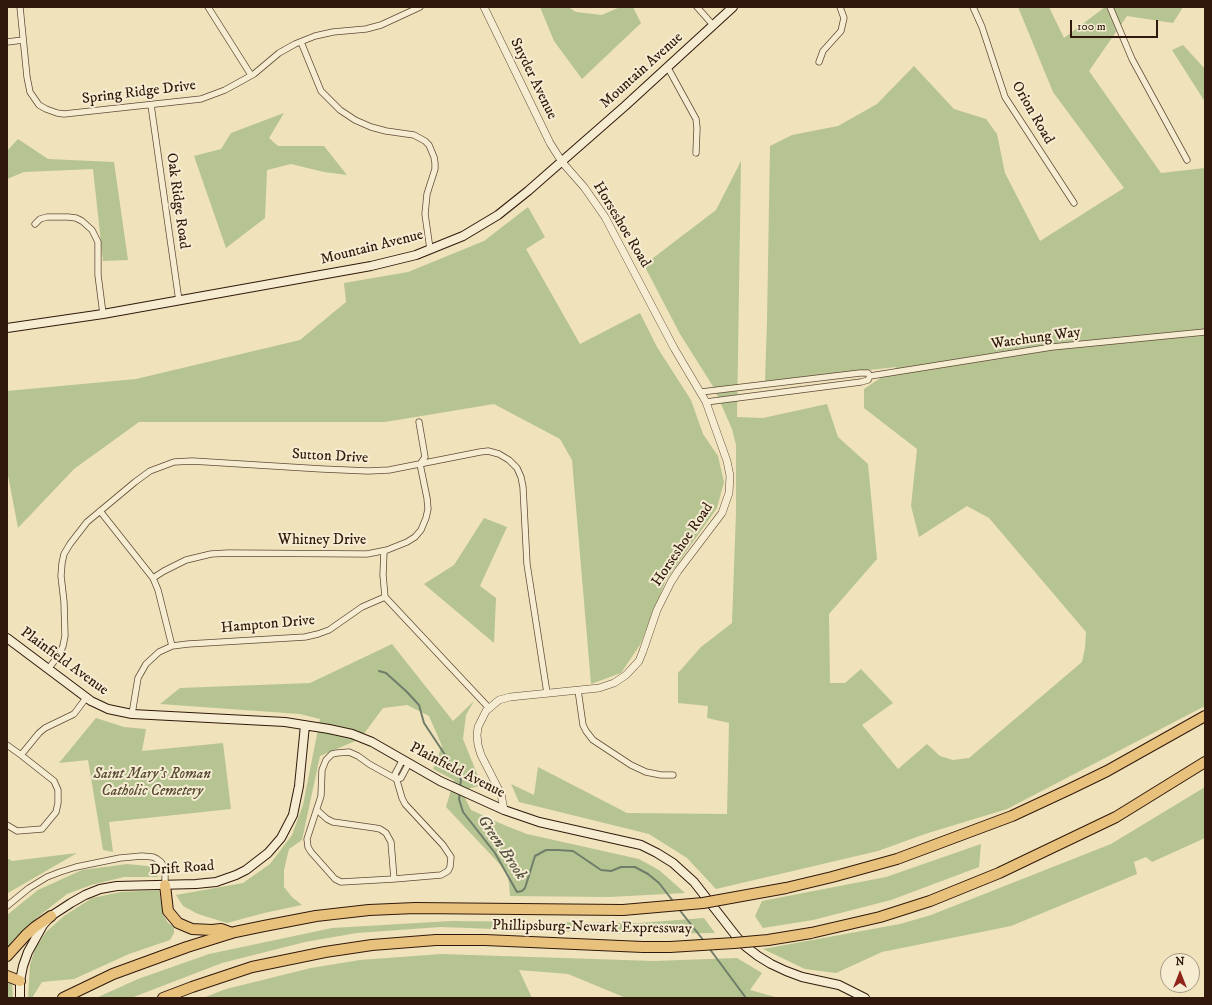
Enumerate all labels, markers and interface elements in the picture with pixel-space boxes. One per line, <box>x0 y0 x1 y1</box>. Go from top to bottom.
scale bar <box>1072 12 1160 38</box>
text: 100 m <box>1077 19 1106 34</box>
street label: Mountain Avenue <box>597 29 687 113</box>
street label: Snyder Avenue <box>506 35 560 123</box>
street label: Spring Ridge Drive <box>81 77 197 109</box>
street label: Orion Road <box>1007 78 1057 148</box>
street label: Oak Ridge Road <box>161 152 193 250</box>
street label: Horseshoe Road <box>588 179 654 271</box>
street label: Mountain Avenue <box>319 227 425 269</box>
street label: Watchung Way <box>990 324 1082 354</box>
street label: Sutton Drive <box>291 446 369 468</box>
street label: Horseshoe Road <box>648 500 718 590</box>
street label: Whitney Drive <box>278 532 366 550</box>
street label: Hampton Drive <box>220 612 316 638</box>
street label: Plainfield Avenue <box>17 624 111 700</box>
street label: Plainfield Avenue <box>406 739 508 803</box>
park label: Saint Mary's Roman Catholic Cemetery <box>93 766 211 801</box>
water label: Green Brook <box>472 812 530 884</box>
street label: Drift Road <box>149 858 215 880</box>
street label: Phillipsburg-Newark Expressway <box>492 917 692 939</box>
north arrow <box>1160 953 1200 993</box>
text: N <box>1175 955 1185 969</box>

